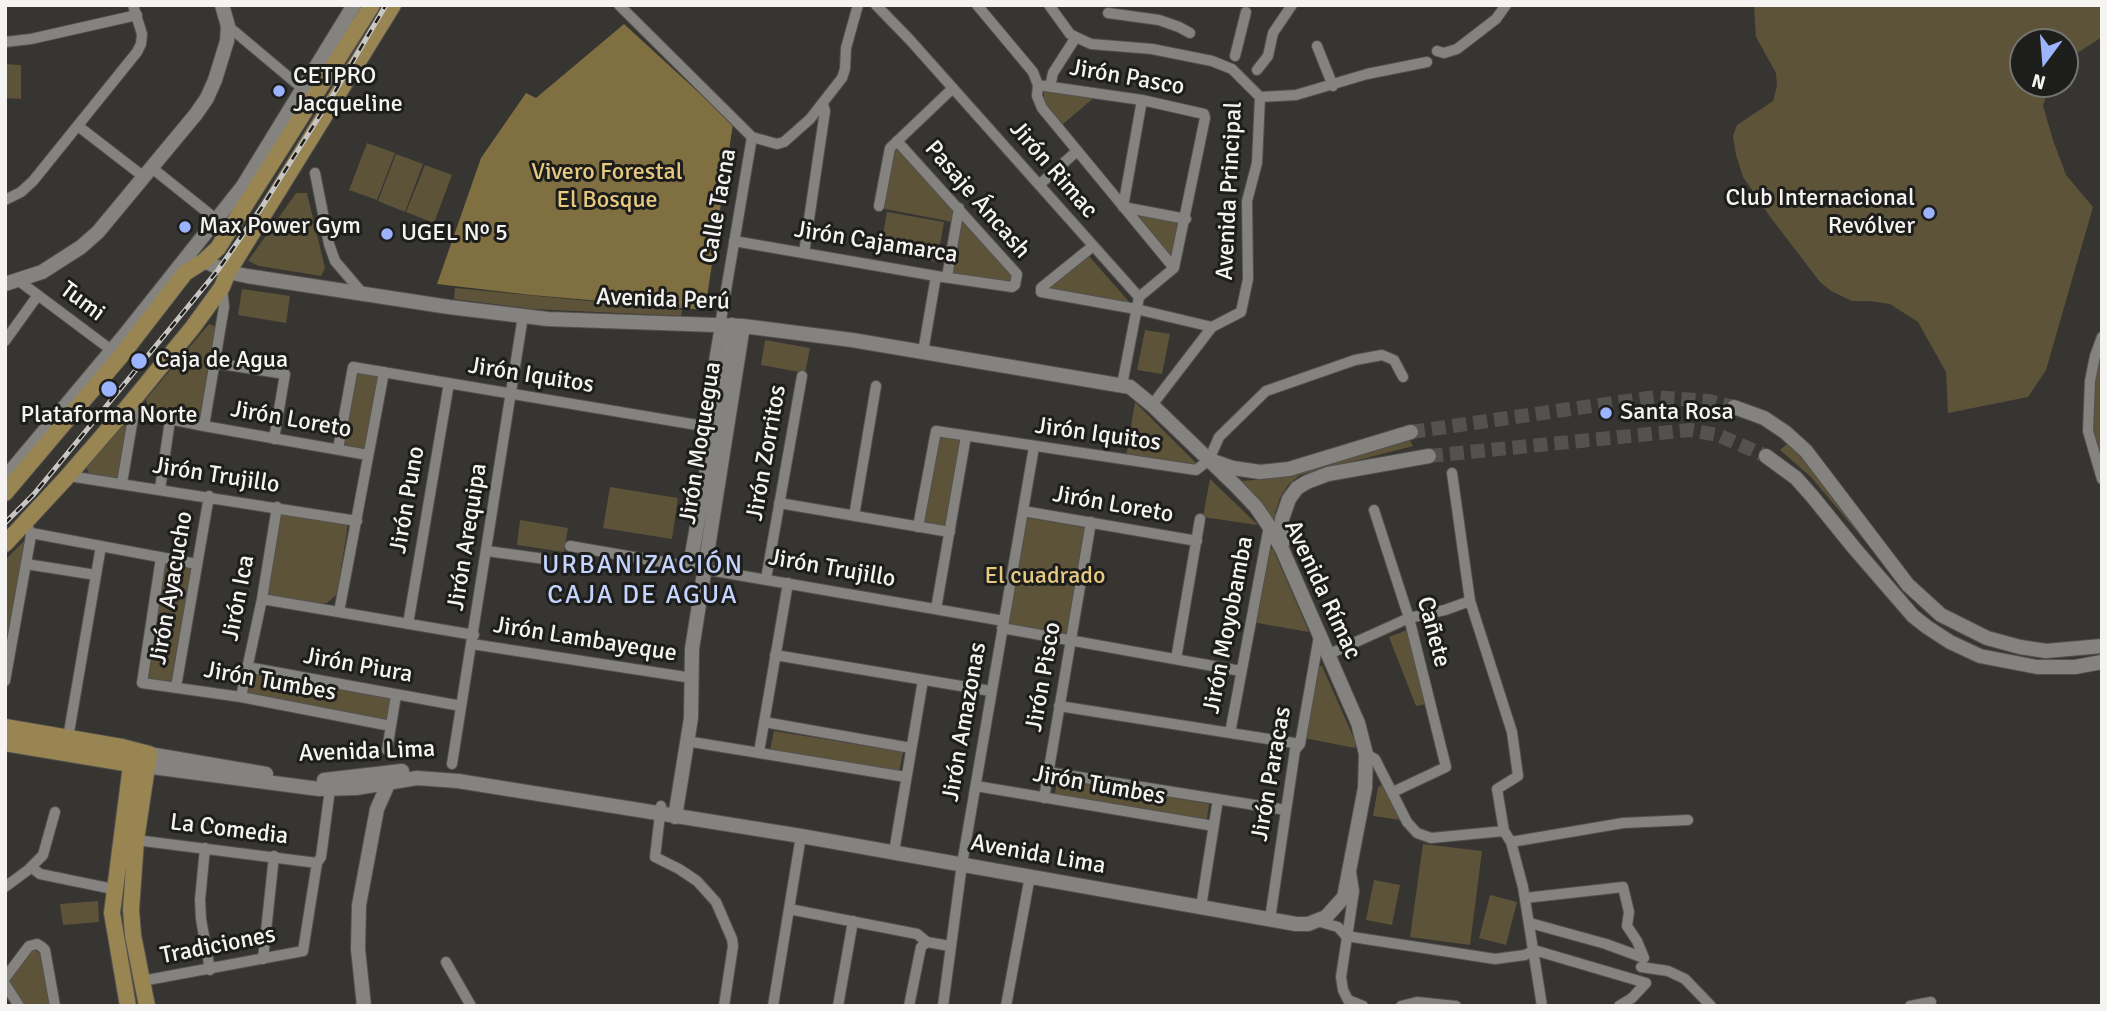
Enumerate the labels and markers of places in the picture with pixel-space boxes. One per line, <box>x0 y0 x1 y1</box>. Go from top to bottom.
place label: CETPRO Jacqueline <box>293 63 403 119</box>
marker: CETPRO Jacqueline <box>271 83 287 99</box>
place label: Club Internacional Revólver <box>1726 185 1915 241</box>
marker: Club Internacional Revólver <box>1921 205 1937 221</box>
place label: Max Power Gym <box>199 213 361 241</box>
marker: Max Power Gym <box>177 219 193 235</box>
place label: UGEL Nº 5 <box>401 220 508 248</box>
marker: UGEL Nº 5 <box>379 226 395 242</box>
place label: Caja de Agua <box>155 347 288 375</box>
marker: Caja de Agua <box>129 351 149 371</box>
marker: Plataforma Norte <box>99 379 119 399</box>
place label: Santa Rosa <box>1620 399 1734 427</box>
place label: Plataforma Norte <box>20 402 198 430</box>
marker: Santa Rosa <box>1598 405 1614 421</box>

